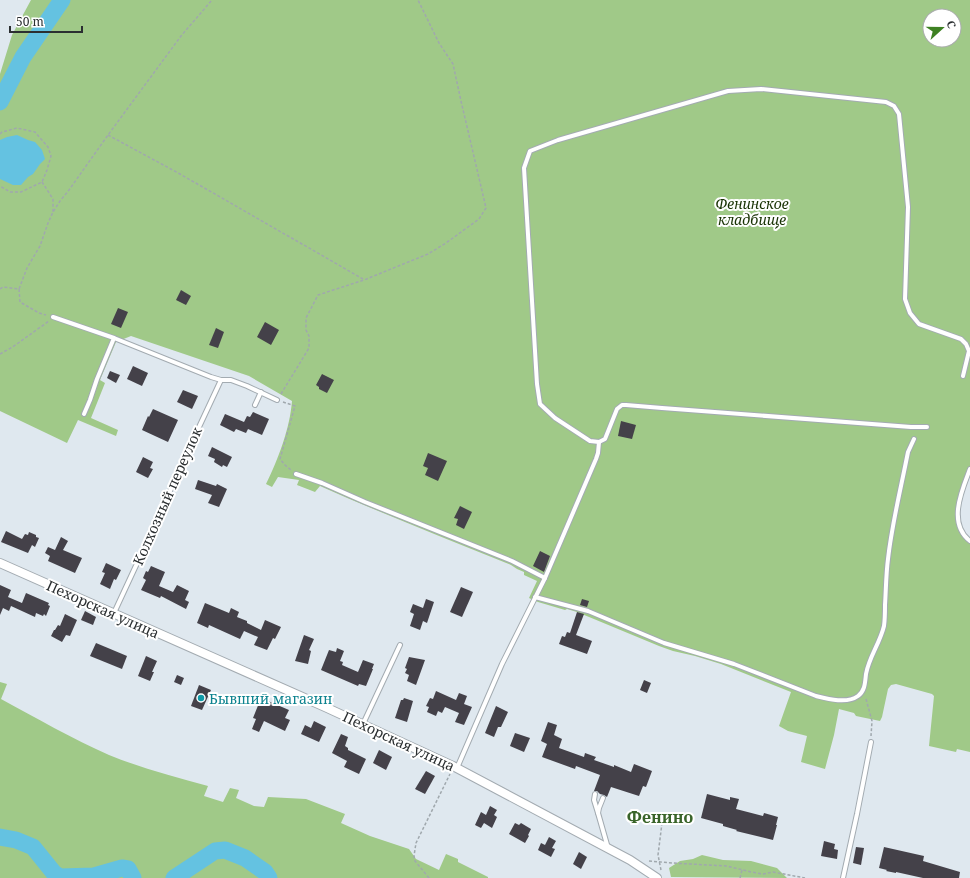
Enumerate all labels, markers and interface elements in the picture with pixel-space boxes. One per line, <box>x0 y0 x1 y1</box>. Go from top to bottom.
scale bar <box>10 8 82 34</box>
north arrow <box>922 8 962 48</box>
text: 50 m <box>16 13 44 30</box>
text: С <box>944 18 960 30</box>
park label: Фенинское кладбище <box>715 194 789 229</box>
street label: Колхозный переулок <box>128 423 206 568</box>
street label: Пехорская улица <box>44 576 162 642</box>
place label: Бывший магазин <box>209 689 332 708</box>
marker: Бывший магазин <box>196 693 206 703</box>
street label: Пехорская улица <box>340 707 458 775</box>
district label: Фенино <box>627 806 693 828</box>

